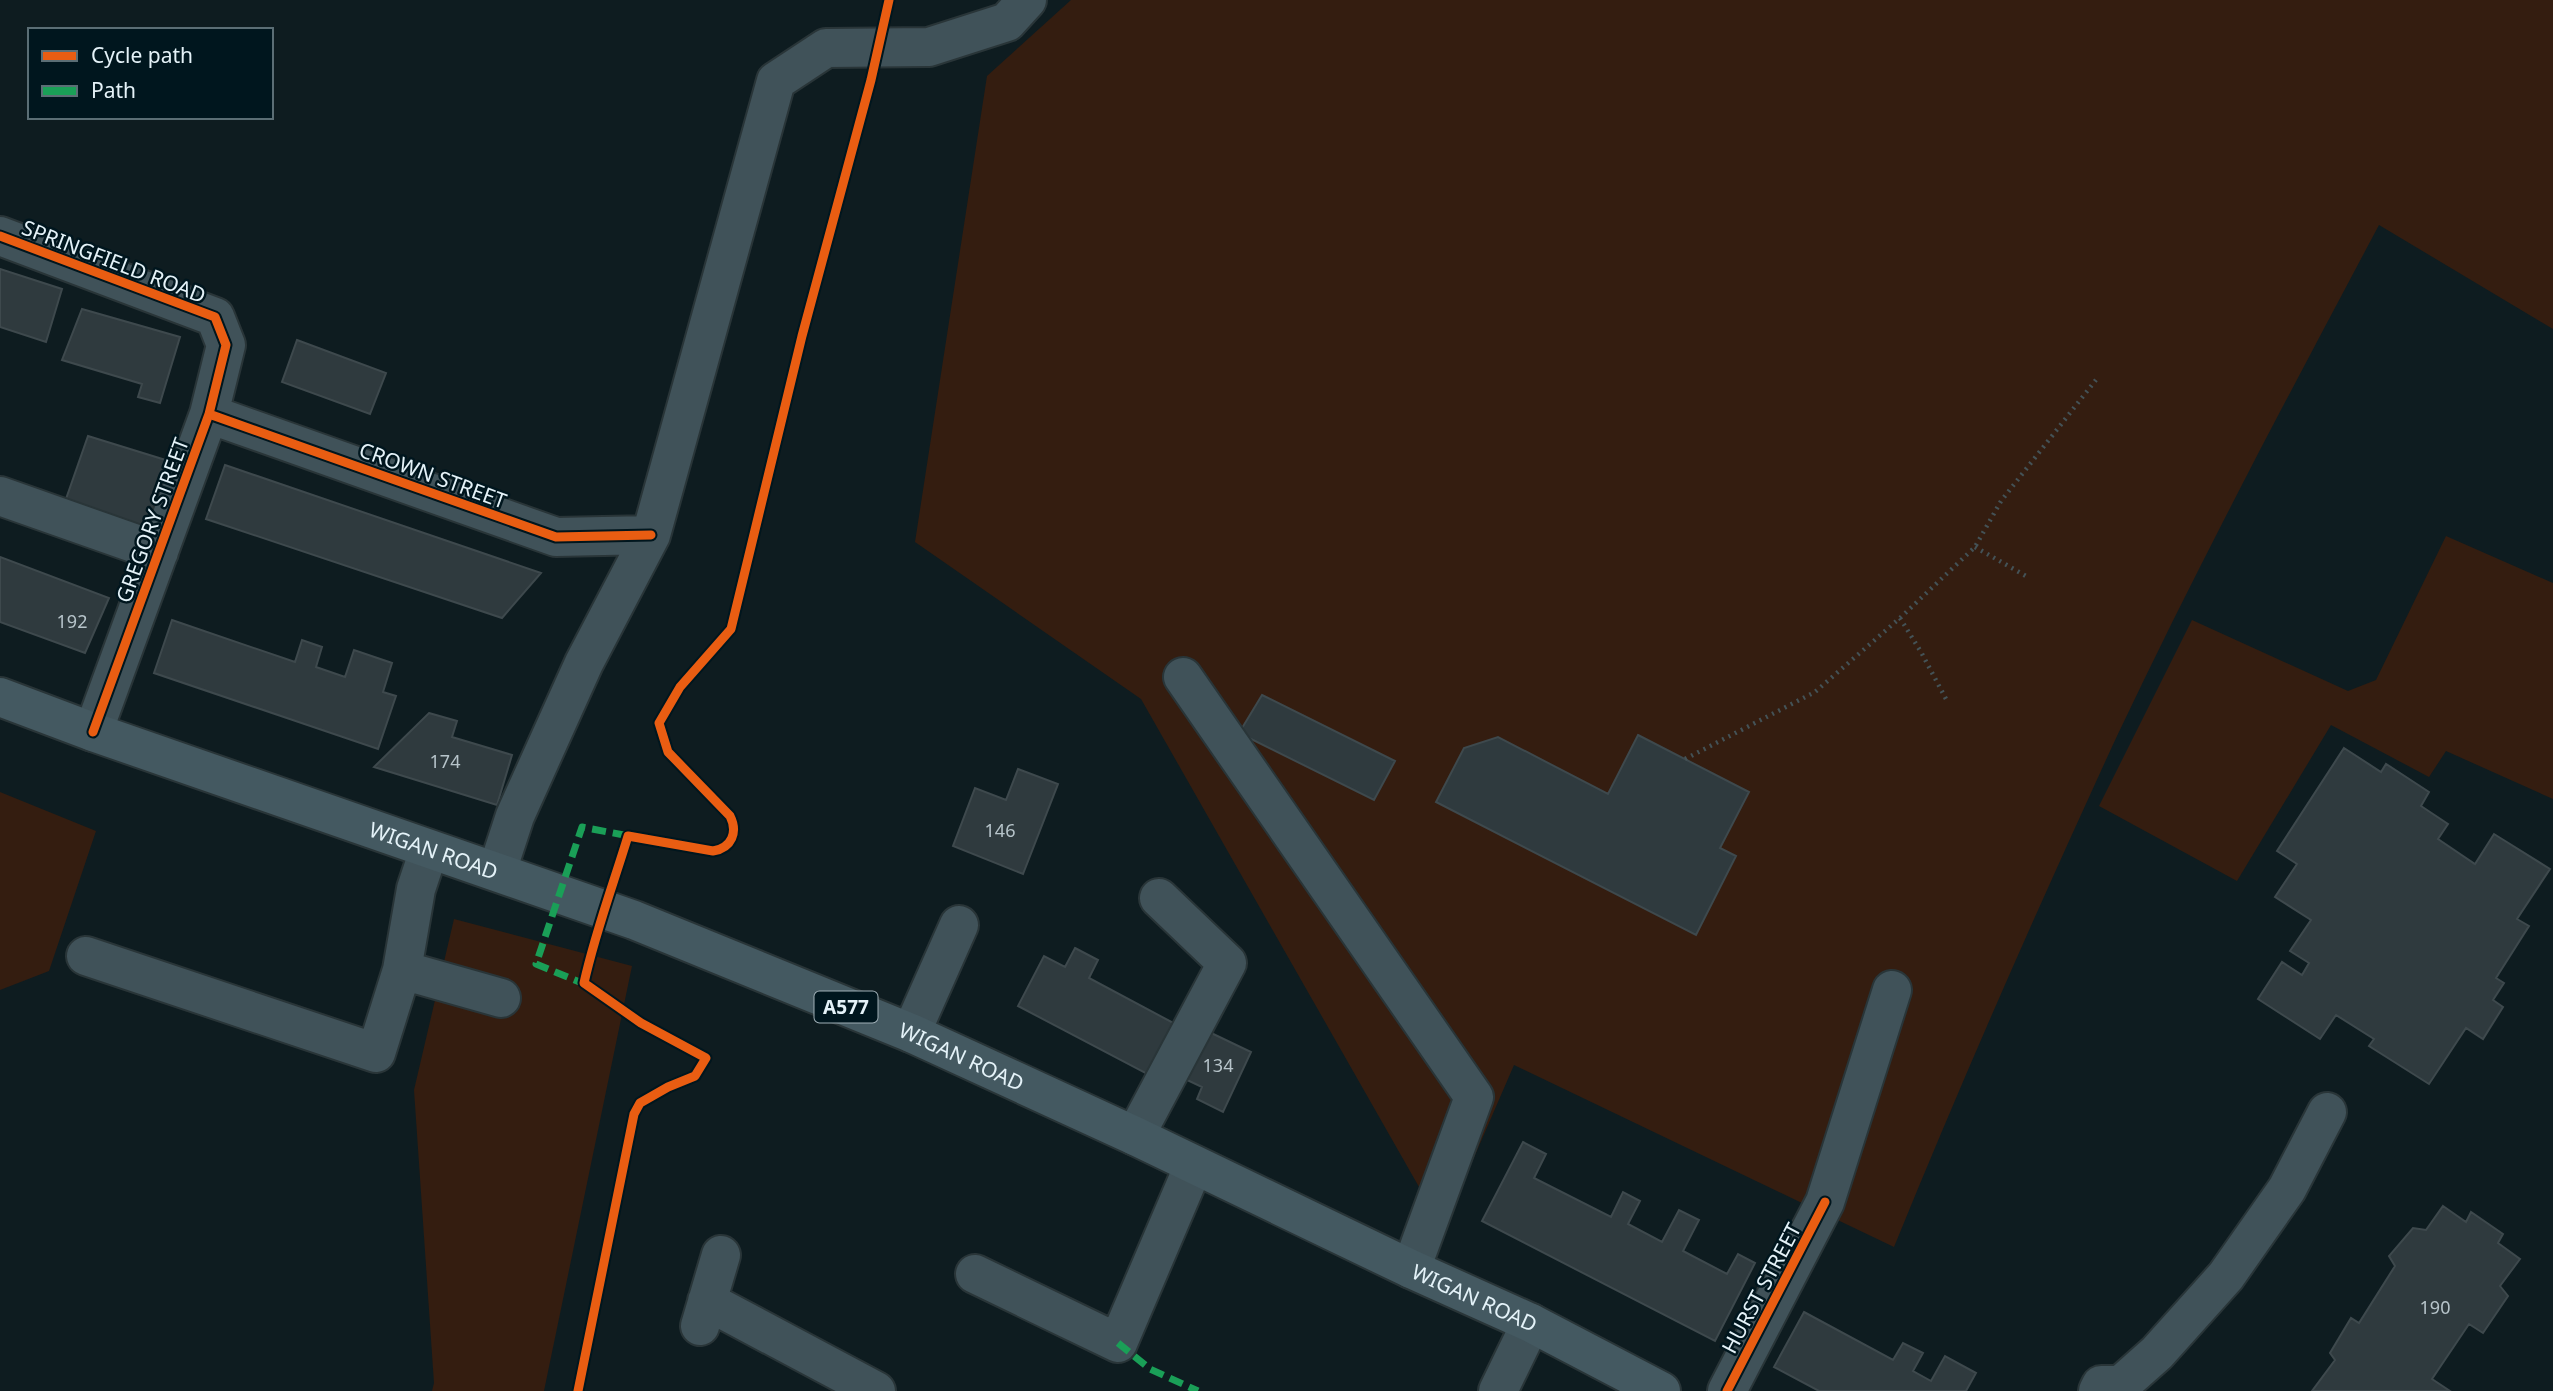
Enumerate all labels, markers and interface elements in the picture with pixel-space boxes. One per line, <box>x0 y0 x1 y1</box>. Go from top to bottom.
legend <box>28 28 273 119</box>
text: Cycle path <box>91 41 193 69</box>
text: Path <box>91 76 136 104</box>
street label: SPRINGFIELD ROAD <box>18 213 210 309</box>
street label: GREGORY STREET <box>109 433 195 606</box>
street label: CROWN STREET <box>355 435 511 515</box>
house number: 192 <box>57 609 87 633</box>
house number: 174 <box>430 749 460 773</box>
street label: WIGAN ROAD <box>365 815 502 886</box>
house number: 146 <box>985 818 1015 842</box>
road number: A577 <box>814 992 878 1023</box>
street label: WIGAN ROAD <box>895 1016 1029 1097</box>
house number: 134 <box>1203 1053 1233 1077</box>
street label: HURST STREET <box>1715 1218 1807 1358</box>
street label: WIGAN ROAD <box>1408 1257 1542 1338</box>
house number: 190 <box>2420 1295 2450 1319</box>

